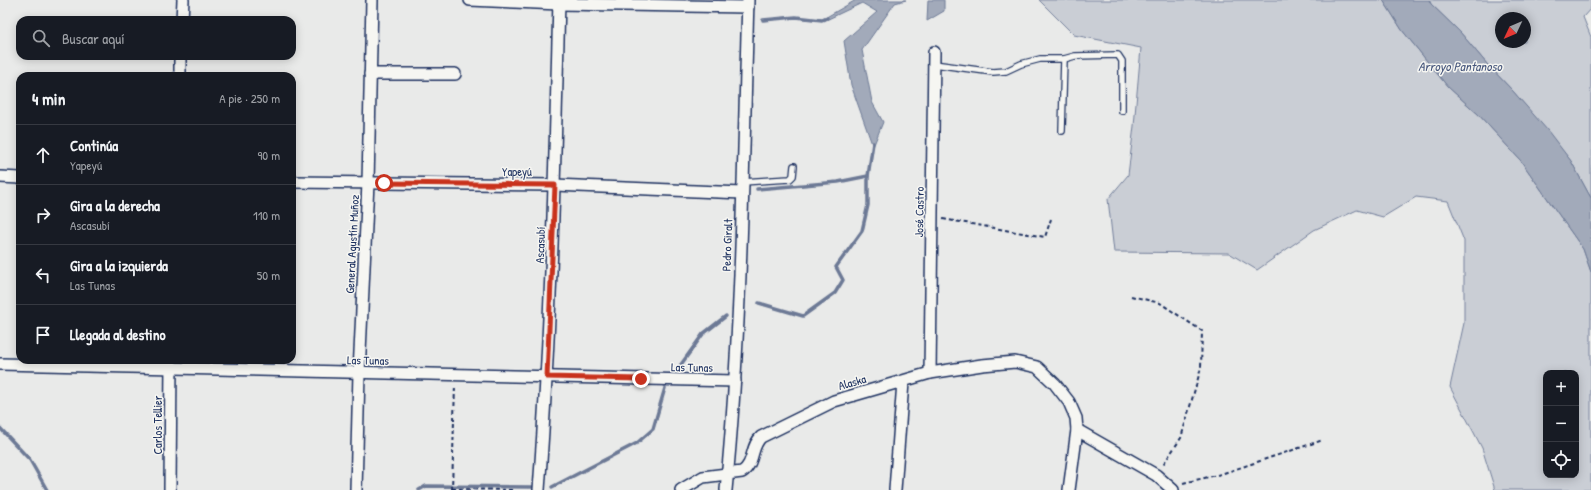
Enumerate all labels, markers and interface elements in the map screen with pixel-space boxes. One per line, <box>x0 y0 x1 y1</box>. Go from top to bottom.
north arrow <box>1495 12 1531 48</box>
search box <box>16 16 296 60</box>
icon: search <box>30 27 52 49</box>
text: Buscar aquí <box>62 28 125 49</box>
water label: Arroyo Pantanoso <box>1418 57 1503 75</box>
text: 4 min <box>32 87 65 110</box>
text: A pie · 250 m <box>219 89 280 107</box>
text: Continúa <box>70 135 118 156</box>
icon: ahead <box>32 144 54 166</box>
text: 90 m <box>258 146 280 164</box>
text: Yapeyú <box>70 156 102 174</box>
street label: Yapeyú <box>502 163 532 180</box>
route start <box>375 174 393 192</box>
street label: José Castro <box>910 186 928 238</box>
street label: General Agustín Muñoz <box>341 194 363 294</box>
text: Gira a la derecha <box>70 195 160 216</box>
icon: right <box>32 204 54 226</box>
text: 110 m <box>253 206 280 224</box>
text: Ascasubí <box>70 216 110 234</box>
street label: Pedro Giralt <box>718 218 736 272</box>
street label: Ascasubí <box>531 226 549 264</box>
text: Gira a la izquierda <box>70 255 168 276</box>
icon: left <box>32 264 54 286</box>
text: 50 m <box>257 266 280 284</box>
text: Las Tunas <box>70 276 115 294</box>
icon: arrive <box>32 324 54 346</box>
text: Llegada al destino <box>70 324 166 345</box>
street label: Las Tunas <box>347 351 389 369</box>
street label: Las Tunas <box>671 358 713 376</box>
route end <box>632 370 650 388</box>
street label: Alaska <box>836 370 868 394</box>
map controls <box>1543 370 1579 478</box>
button: + <box>1543 370 1579 406</box>
street label: Carlos Tellier <box>149 395 166 454</box>
button: − <box>1543 406 1579 442</box>
button: locate <box>1543 442 1579 478</box>

